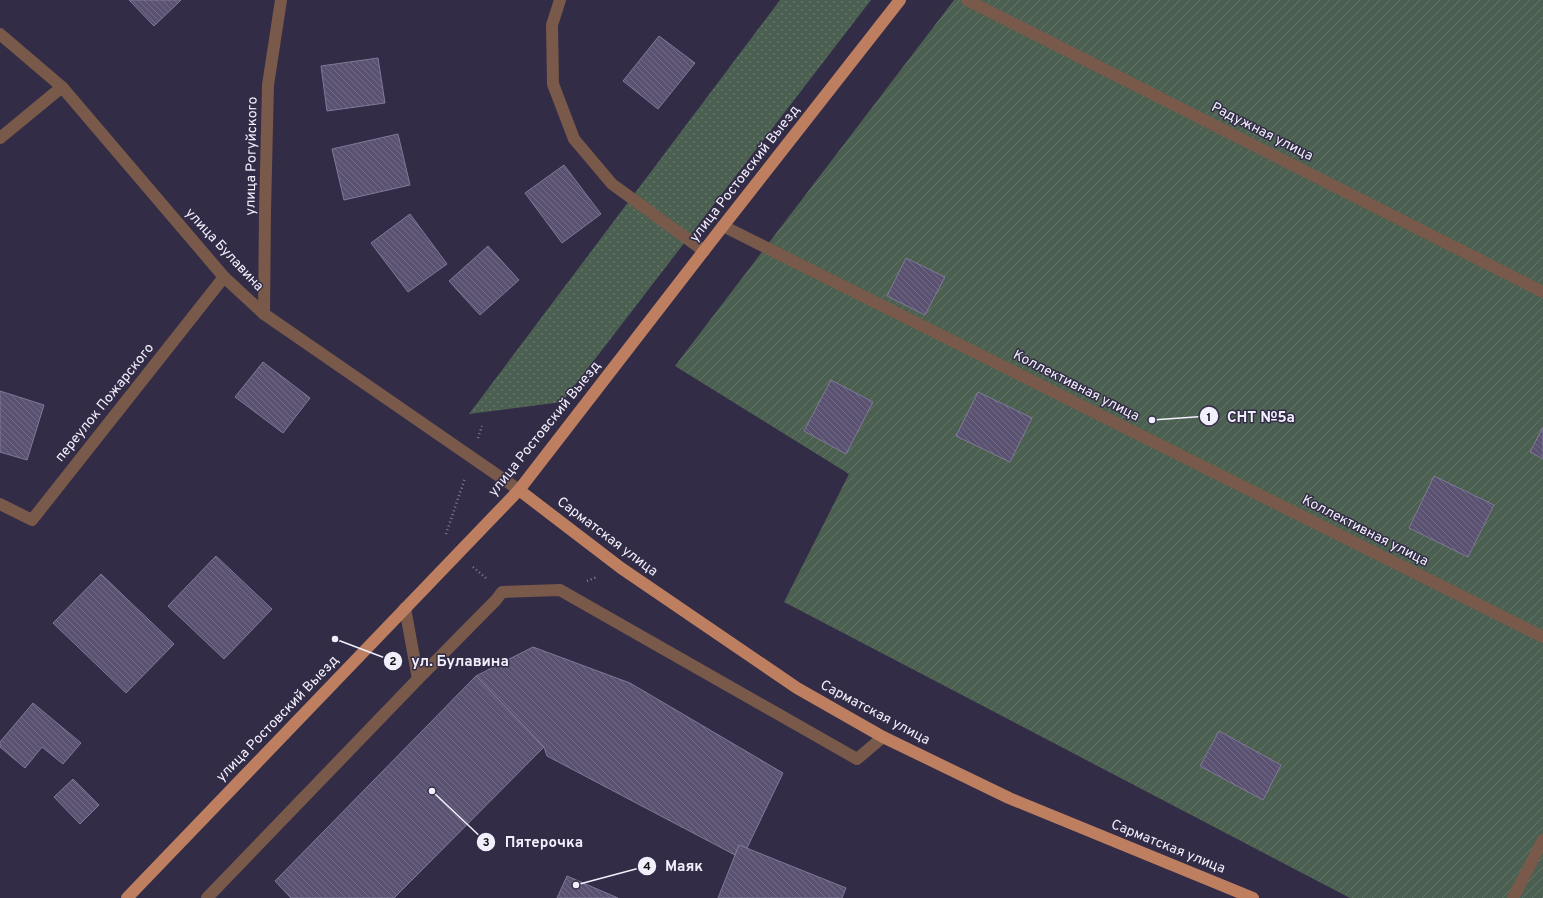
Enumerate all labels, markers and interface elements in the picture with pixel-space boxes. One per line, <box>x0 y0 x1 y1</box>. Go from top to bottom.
street label: улица Рогуйского <box>242 96 262 216</box>
street label: Радужная улица <box>1208 99 1316 165</box>
street label: улица Ростовский Выезд <box>686 102 804 246</box>
street label: улица Булавина <box>181 205 267 295</box>
street label: переулок Пожарского <box>52 340 158 466</box>
street label: Коллективная улица <box>1010 347 1142 425</box>
street label: улица Ростовский Выезд <box>485 358 605 500</box>
callout: СНТ №5а <box>1199 403 1303 430</box>
text: СНТ №5а <box>1227 409 1295 428</box>
text: 1 <box>1207 410 1211 426</box>
street label: Коллективная улица <box>1299 492 1431 570</box>
street label: Сарматская улица <box>553 494 661 580</box>
callout: ул. Булавина <box>383 648 517 675</box>
street label: улица Ростовский Выезд <box>213 652 343 786</box>
text: ул. Булавина <box>411 653 509 672</box>
text: 2 <box>389 654 397 670</box>
street label: Сарматская улица <box>817 677 933 749</box>
street label: Сарматская улица <box>1108 816 1228 878</box>
callout: Пятерочка <box>476 828 591 855</box>
text: Пятерочка <box>505 834 583 853</box>
text: 3 <box>482 835 490 851</box>
callout: Маяк <box>637 852 711 879</box>
text: Маяк <box>665 858 703 877</box>
text: 4 <box>643 859 651 875</box>

